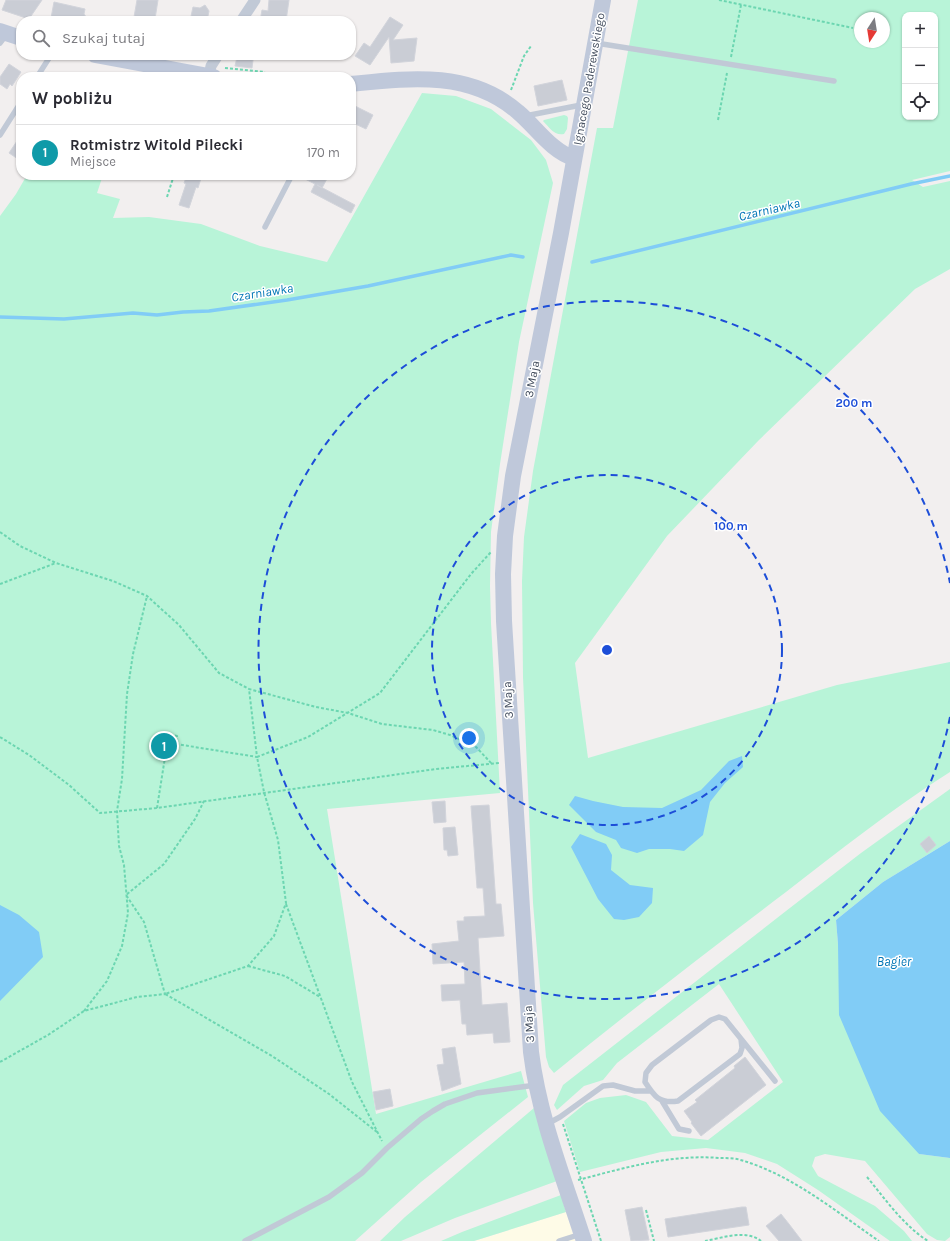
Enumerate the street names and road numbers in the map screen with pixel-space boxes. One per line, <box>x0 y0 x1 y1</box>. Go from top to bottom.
street label: Ignacego Paderewskiego <box>570 12 608 146</box>
street label: 3 Maja <box>522 359 542 399</box>
street label: 3 Maja <box>500 681 516 719</box>
street label: 3 Maja <box>521 1005 537 1043</box>

